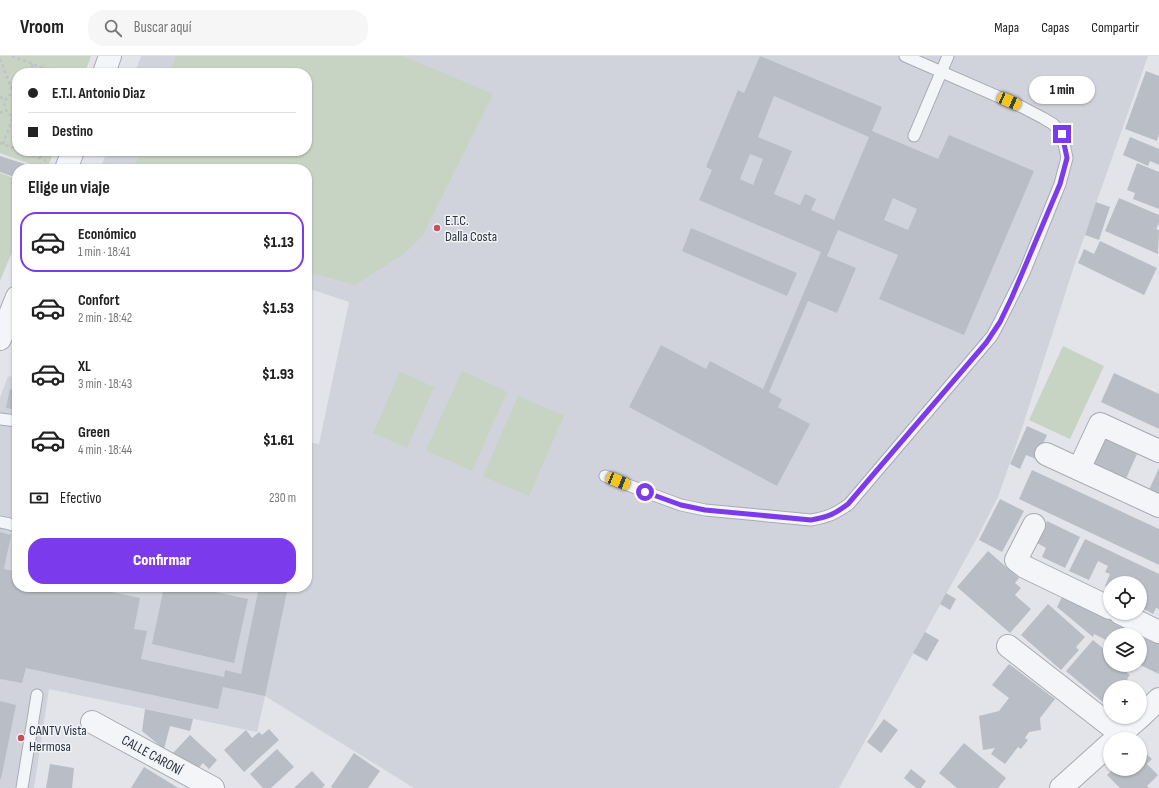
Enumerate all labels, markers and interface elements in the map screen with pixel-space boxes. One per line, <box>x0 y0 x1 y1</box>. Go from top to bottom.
search box <box>88 10 368 46</box>
text: Vroom <box>20 16 64 39</box>
icon: search <box>102 17 124 39</box>
text: Buscar aquí <box>134 18 191 37</box>
text: Mapa <box>994 19 1019 36</box>
text: Capas <box>1041 19 1069 36</box>
text: Compartir <box>1091 19 1139 36</box>
callout: 1 min <box>1029 76 1095 104</box>
text: 1 min <box>1050 82 1074 98</box>
text: E.T.I. Antonio Diaz <box>52 84 145 103</box>
car <box>996 91 1022 111</box>
text: Destino <box>52 122 93 141</box>
route end <box>1053 125 1071 143</box>
text: Elige un viaje <box>28 177 110 198</box>
place label: E.T.C. Dalla Costa <box>445 212 497 245</box>
marker: E.T.C. Dalla Costa <box>432 223 442 233</box>
icon: car <box>30 224 66 260</box>
text: Económico <box>78 225 136 244</box>
text: $1.13 <box>263 233 294 252</box>
text: 1 min · 18:41 <box>78 244 130 260</box>
icon: car <box>30 290 66 326</box>
text: Confort <box>78 291 120 310</box>
text: $1.53 <box>262 299 294 318</box>
text: 2 min · 18:42 <box>78 310 132 326</box>
icon: car <box>30 356 66 392</box>
text: XL <box>78 357 91 376</box>
text: $1.93 <box>262 365 294 384</box>
text: 3 min · 18:43 <box>78 376 132 392</box>
icon: car <box>30 422 66 458</box>
text: Green <box>78 423 110 442</box>
text: $1.61 <box>263 431 294 450</box>
text: 4 min · 18:44 <box>78 442 132 458</box>
car <box>605 471 631 491</box>
route start <box>636 483 654 501</box>
icon: cash <box>28 487 50 509</box>
text: Efectivo <box>60 489 101 508</box>
text: 230 m <box>269 490 296 506</box>
button: Confirmar <box>28 538 296 584</box>
map controls <box>1103 576 1147 776</box>
button: locate <box>1103 576 1147 620</box>
button: layers <box>1103 628 1147 672</box>
button: + <box>1103 680 1147 724</box>
place label: CANTV Vista Hermosa <box>29 722 87 755</box>
street label: CALLE CARONÍ <box>118 731 186 779</box>
button: − <box>1103 732 1147 776</box>
marker: CANTV Vista Hermosa <box>16 733 26 743</box>

